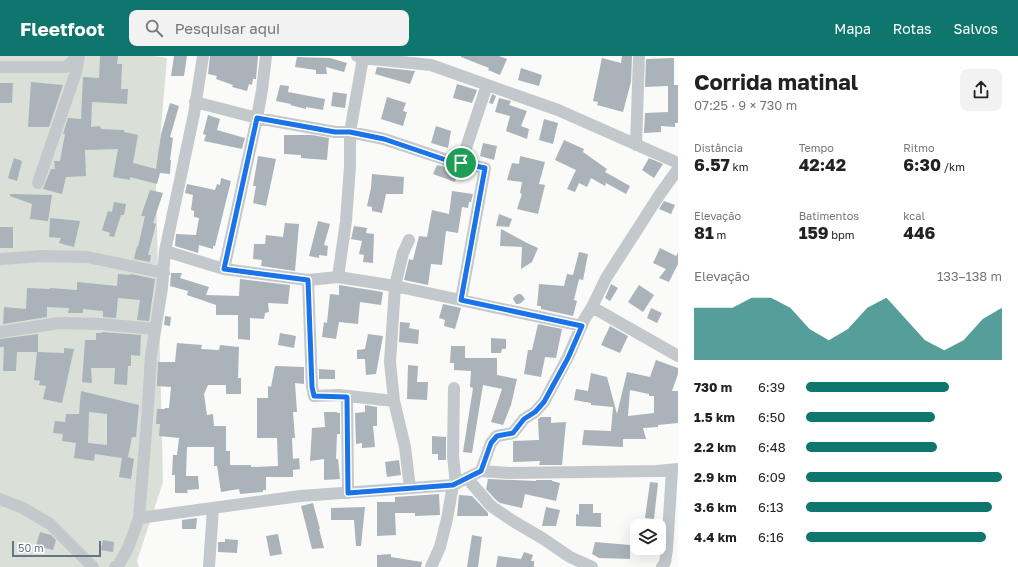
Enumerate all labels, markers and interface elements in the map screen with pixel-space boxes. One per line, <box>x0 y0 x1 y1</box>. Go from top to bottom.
search box <box>129 10 409 46</box>
text: Fleetfoot <box>20 17 105 40</box>
icon: search <box>143 17 165 39</box>
text: Pesquisar aqui <box>175 19 280 37</box>
text: Mapa <box>834 20 871 37</box>
text: Rotas <box>893 20 932 37</box>
text: Salvos <box>954 20 998 37</box>
text: Corrida matinal <box>694 68 858 95</box>
button: share <box>960 69 1002 111</box>
text: 07:25 · 9 × 730 m <box>694 97 797 113</box>
text: Distância <box>694 141 743 154</box>
text: Tempo <box>799 141 834 154</box>
text: Ritmo <box>903 141 935 154</box>
pin <box>444 146 478 180</box>
icon: arrive <box>450 152 472 174</box>
text: 6.57 <box>694 154 730 175</box>
text: 42:42 <box>799 154 846 175</box>
text: 6:30 <box>903 154 941 175</box>
text: km <box>730 160 749 173</box>
text: /km <box>941 160 965 173</box>
text: Elevação <box>694 209 741 222</box>
text: Batimentos <box>799 209 859 222</box>
text: kcal <box>903 209 925 222</box>
text: 81 <box>694 222 714 243</box>
text: 159 <box>799 222 829 243</box>
text: 446 <box>903 222 935 243</box>
text: m <box>714 228 726 241</box>
text: bpm <box>829 228 855 241</box>
text: Elevação <box>694 268 750 284</box>
text: 133–138 m <box>937 268 1002 284</box>
text: 730 m <box>694 379 732 395</box>
text: 6:39 <box>758 379 785 395</box>
text: 1.5 km <box>694 409 735 425</box>
text: 6:50 <box>758 409 785 425</box>
text: 2.2 km <box>694 439 736 455</box>
text: 6:48 <box>758 439 786 455</box>
text: 2.9 km <box>694 469 737 485</box>
text: 6:09 <box>758 469 786 485</box>
text: 3.6 km <box>694 499 737 515</box>
text: 6:13 <box>758 499 784 515</box>
map controls <box>630 519 666 555</box>
button: layers <box>630 519 666 555</box>
text: 4.4 km <box>694 529 737 545</box>
text: 6:16 <box>758 529 784 545</box>
scale bar <box>12 539 101 558</box>
text: 50 m <box>18 541 44 554</box>

